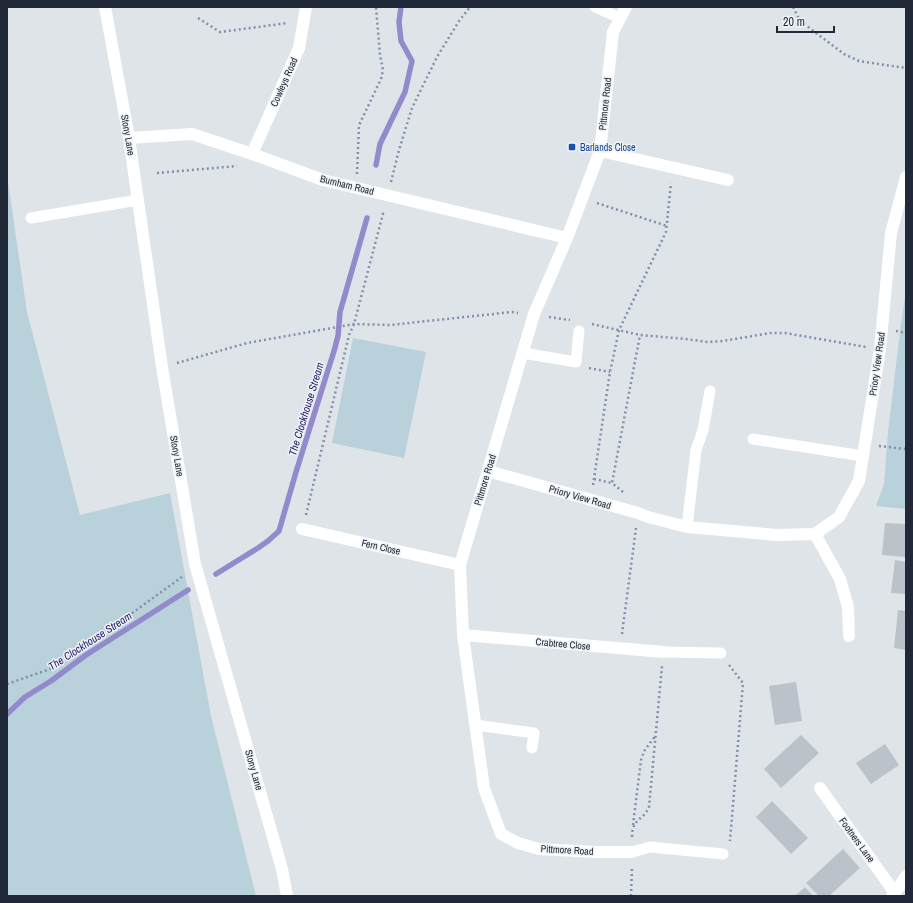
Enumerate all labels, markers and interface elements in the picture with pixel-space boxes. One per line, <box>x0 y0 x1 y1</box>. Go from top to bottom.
scale bar <box>777 8 834 34</box>
text: 20 m <box>783 14 805 30</box>
street label: Cowleys Road <box>267 55 301 109</box>
street label: Pittmore Road <box>596 77 614 131</box>
street label: Stony Lane <box>118 113 138 157</box>
place label: Barlands Close <box>580 141 636 154</box>
marker: Barlands Close <box>567 142 577 152</box>
street label: Burnham Road <box>319 172 375 198</box>
street label: Priory View Road <box>866 331 888 397</box>
water label: The Clockhouse Stream <box>285 360 327 457</box>
street label: Stony Lane <box>167 434 187 478</box>
street label: Pittmore Road <box>471 453 499 507</box>
street label: Priory View Road <box>547 482 613 512</box>
street label: Fern Close <box>360 536 402 558</box>
water label: The Clockhouse Stream <box>46 609 135 673</box>
street label: Crabtree Close <box>535 635 591 653</box>
street label: Stony Lane <box>242 748 266 792</box>
street label: Footners Lane <box>836 815 878 865</box>
street label: Pittmore Road <box>540 842 594 858</box>

